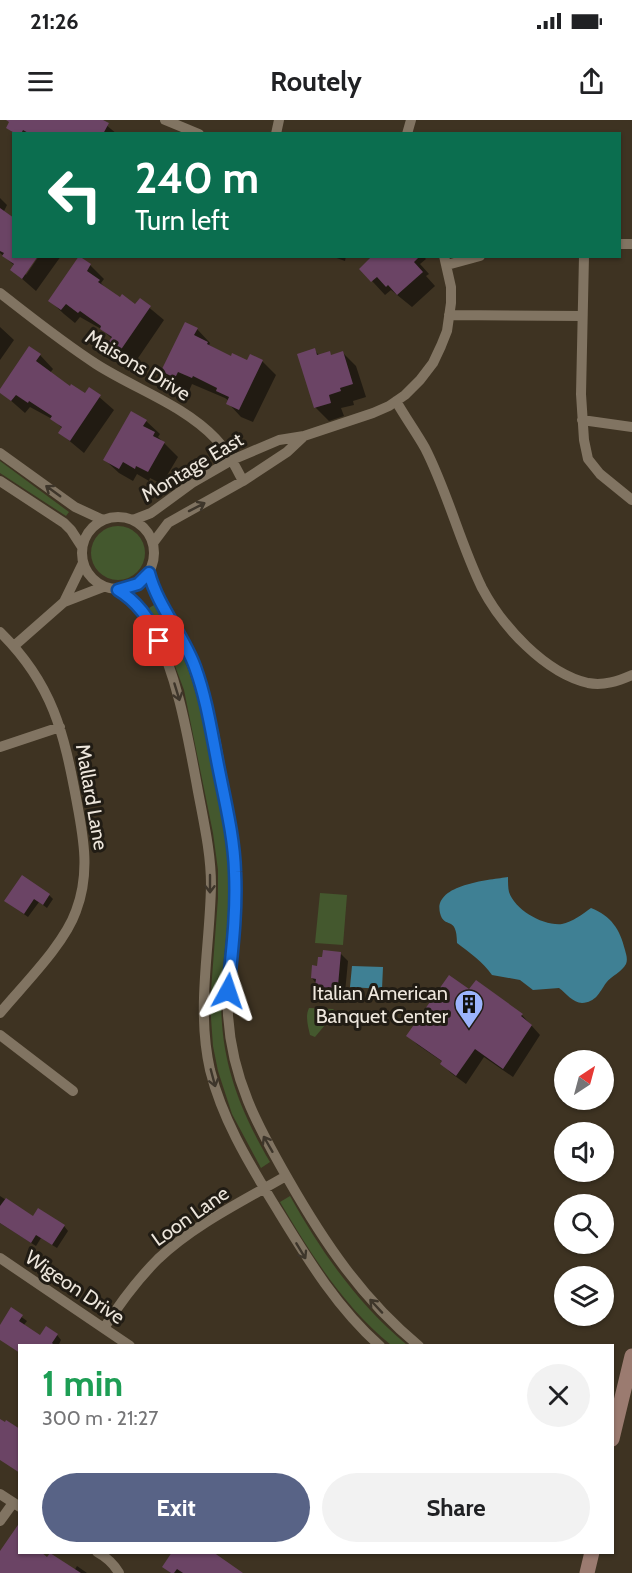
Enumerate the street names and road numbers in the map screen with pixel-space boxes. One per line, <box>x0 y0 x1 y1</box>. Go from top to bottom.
street label: Maisons Drive <box>81 324 195 406</box>
street label: Montage East <box>137 427 248 507</box>
street label: Mallard Lane <box>71 742 113 852</box>
street label: Loon Lane <box>147 1181 233 1251</box>
street label: Wigeon Drive <box>21 1245 129 1329</box>

